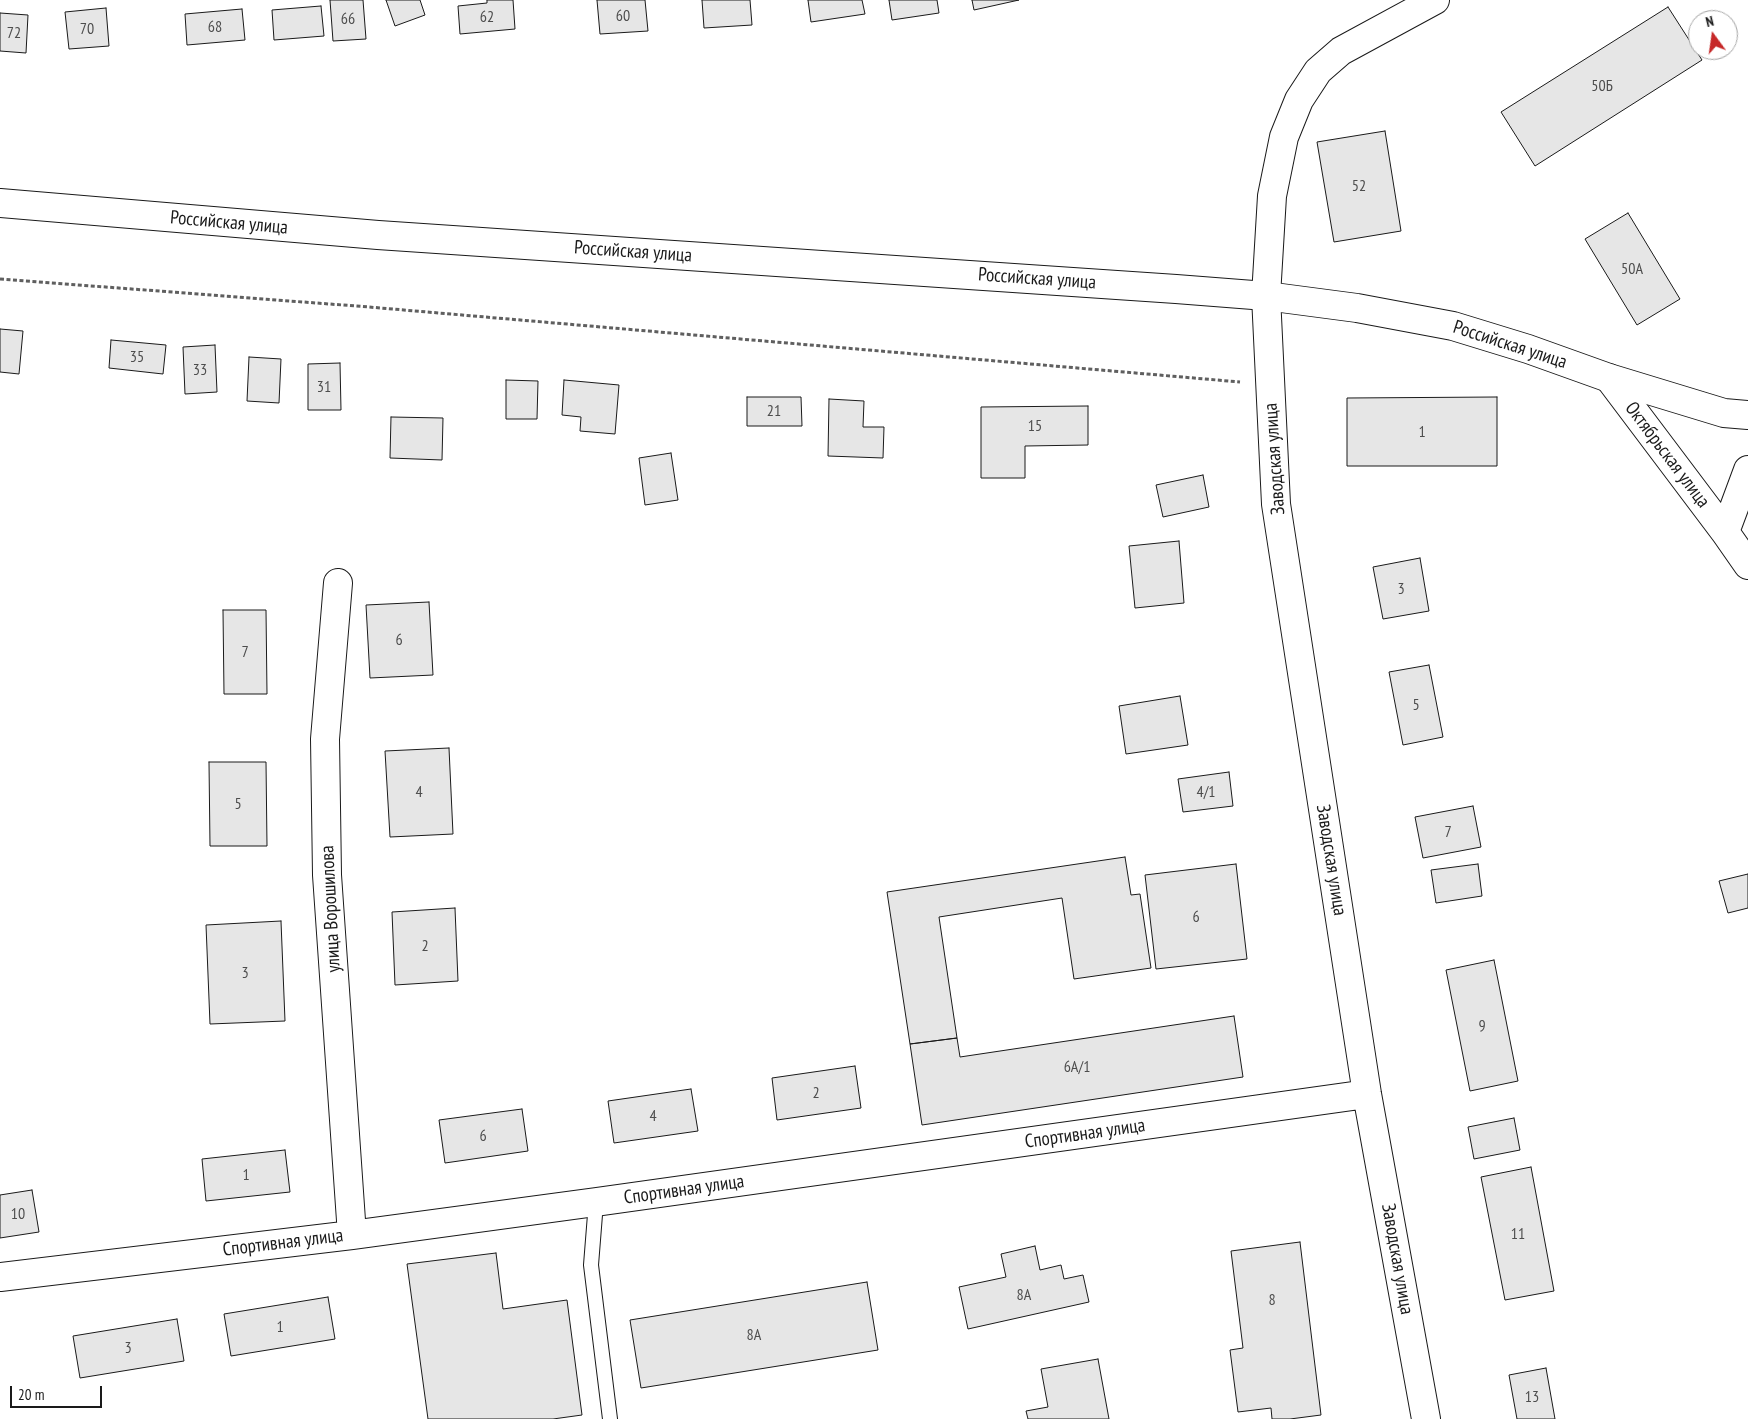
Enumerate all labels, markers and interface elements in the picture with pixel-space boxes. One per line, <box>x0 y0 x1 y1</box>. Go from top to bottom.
house number: 60 <box>616 6 630 26</box>
house number: 62 <box>480 7 494 27</box>
house number: 66 <box>341 9 355 29</box>
north arrow <box>1688 10 1738 60</box>
text: N <box>1704 12 1715 31</box>
house number: 68 <box>208 17 222 37</box>
house number: 70 <box>80 19 94 39</box>
house number: 72 <box>7 23 21 43</box>
house number: 50Б <box>1591 76 1613 96</box>
house number: 52 <box>1352 176 1366 196</box>
street label: Российская улица <box>169 206 289 240</box>
street label: Российская улица <box>573 237 693 267</box>
house number: 50А <box>1621 259 1643 279</box>
street label: Российская улица <box>977 264 1097 294</box>
street label: Российская улица <box>1450 316 1570 374</box>
house number: 35 <box>130 347 144 367</box>
house number: 33 <box>193 360 207 380</box>
house number: 31 <box>317 377 331 397</box>
street label: Октябрьская улица <box>1620 398 1714 512</box>
house number: 21 <box>767 401 781 421</box>
street label: Заводская улица <box>1260 402 1290 516</box>
house number: 15 <box>1028 416 1042 436</box>
house number: 1 <box>1418 422 1426 442</box>
house number: 3 <box>1397 579 1405 599</box>
house number: 6 <box>395 630 403 650</box>
house number: 7 <box>241 642 249 662</box>
house number: 5 <box>1412 695 1420 715</box>
house number: 4 <box>415 782 423 802</box>
house number: 4/1 <box>1196 782 1216 802</box>
house number: 5 <box>234 794 242 814</box>
street label: Заводская улица <box>1311 803 1351 917</box>
house number: 7 <box>1444 822 1452 842</box>
street label: улица Ворошилова <box>316 845 346 973</box>
house number: 6 <box>1192 907 1200 927</box>
house number: 2 <box>421 936 429 956</box>
house number: 3 <box>241 963 249 983</box>
house number: 9 <box>1478 1016 1486 1036</box>
house number: 6А/1 <box>1064 1057 1090 1077</box>
house number: 2 <box>812 1083 820 1103</box>
house number: 4 <box>649 1106 657 1126</box>
street label: Спортивная улица <box>1023 1114 1147 1154</box>
house number: 6 <box>479 1126 487 1146</box>
house number: 1 <box>242 1165 250 1185</box>
street label: Спортивная улица <box>622 1170 746 1210</box>
street label: Заводская улица <box>1376 1202 1418 1316</box>
house number: 10 <box>11 1204 25 1224</box>
street label: Спортивная улица <box>221 1224 345 1262</box>
house number: 11 <box>1511 1224 1525 1244</box>
house number: 8А <box>1017 1285 1031 1305</box>
house number: 8 <box>1268 1290 1276 1310</box>
house number: 1 <box>276 1317 284 1337</box>
house number: 8А <box>747 1325 761 1345</box>
house number: 3 <box>124 1338 132 1358</box>
scale bar <box>12 1376 105 1408</box>
text: 20 m <box>18 1385 44 1404</box>
house number: 13 <box>1525 1387 1539 1407</box>

